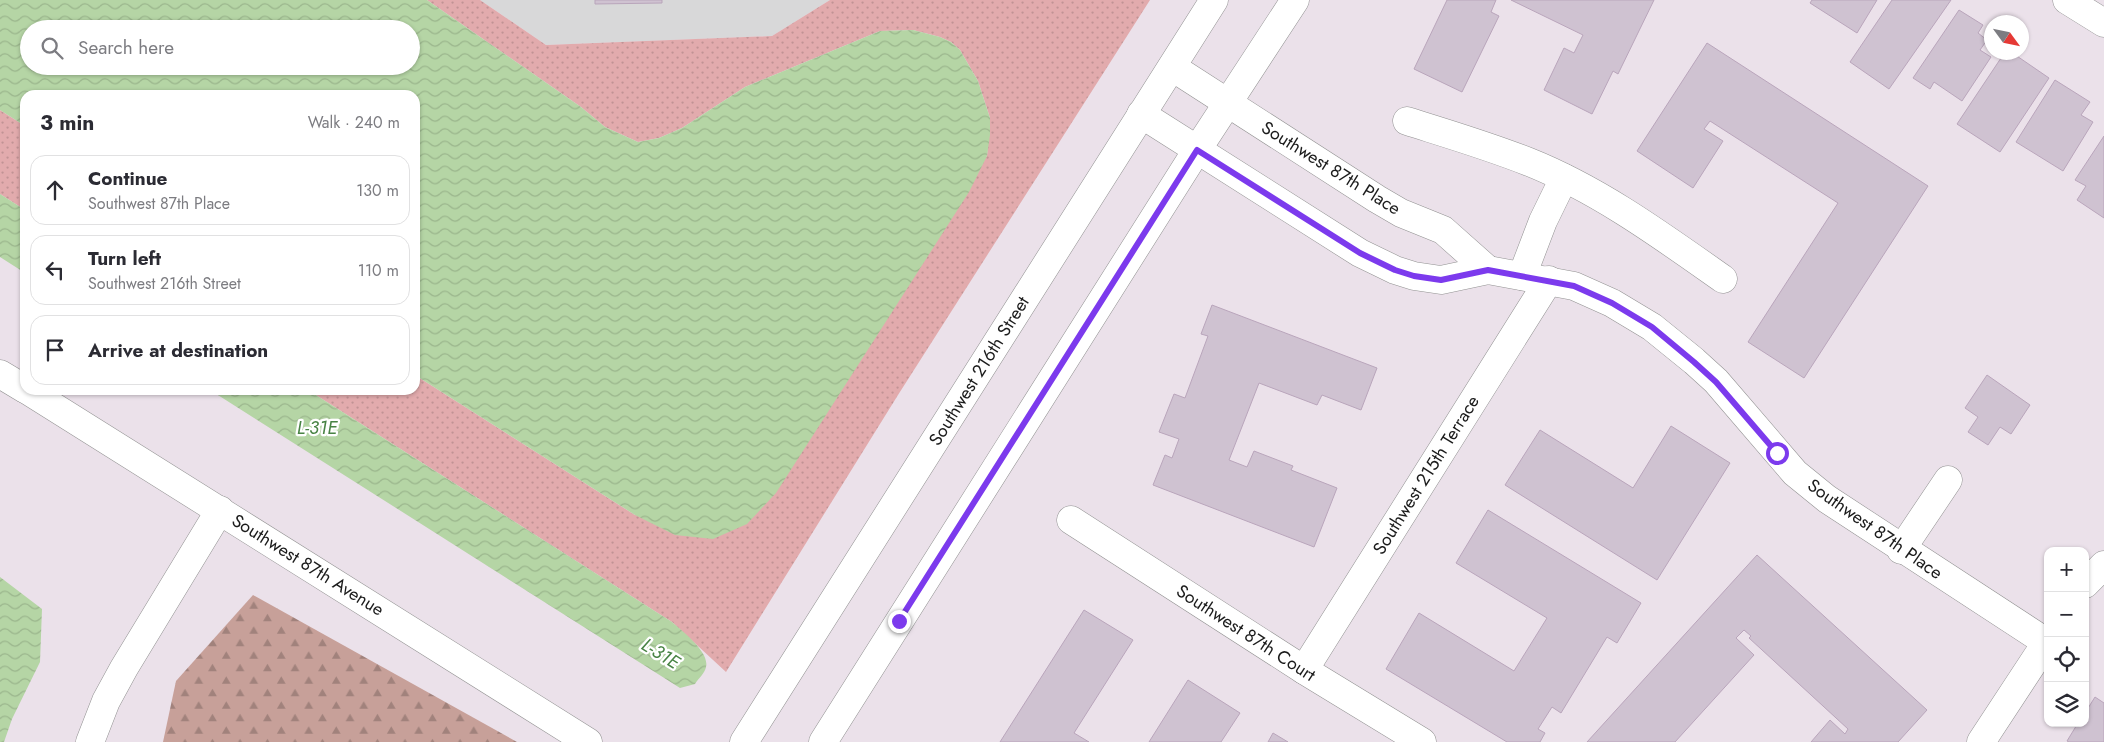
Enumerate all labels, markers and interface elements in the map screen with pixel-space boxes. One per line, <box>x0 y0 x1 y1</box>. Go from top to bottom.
north arrow <box>1984 15 2029 60</box>
search box <box>20 20 420 75</box>
icon: search <box>38 34 66 62</box>
text: Search here <box>78 34 174 61</box>
text: 3 min <box>40 108 94 138</box>
text: Walk · 240 m <box>308 111 400 134</box>
street label: Southwest 87th Place <box>1256 115 1406 221</box>
text: Continue <box>88 165 167 192</box>
icon: ahead <box>41 176 69 204</box>
text: 130 m <box>356 179 399 202</box>
text: Southwest 87th Place <box>88 192 230 215</box>
text: Turn left <box>88 245 161 272</box>
icon: left <box>41 256 69 284</box>
text: 110 m <box>358 259 399 282</box>
text: Southwest 216th Street <box>88 272 241 295</box>
street label: Southwest 216th Street <box>922 291 1036 451</box>
icon: arrive <box>41 336 69 364</box>
text: Arrive at destination <box>88 337 268 364</box>
street label: Southwest 215th Terrace <box>1366 390 1486 560</box>
water label: L-31E <box>297 414 338 441</box>
route start <box>1766 442 1789 465</box>
street label: Southwest 87th Place <box>1802 473 1948 585</box>
street label: Southwest 87th Avenue <box>227 508 389 622</box>
map controls <box>2044 547 2089 727</box>
button: + <box>2044 547 2089 592</box>
street label: Southwest 87th Court <box>1171 578 1321 688</box>
button: − <box>2044 592 2089 637</box>
route end <box>888 610 911 633</box>
water label: L-31E <box>636 631 686 676</box>
button: locate <box>2044 637 2089 682</box>
button: layers <box>2044 682 2089 727</box>

